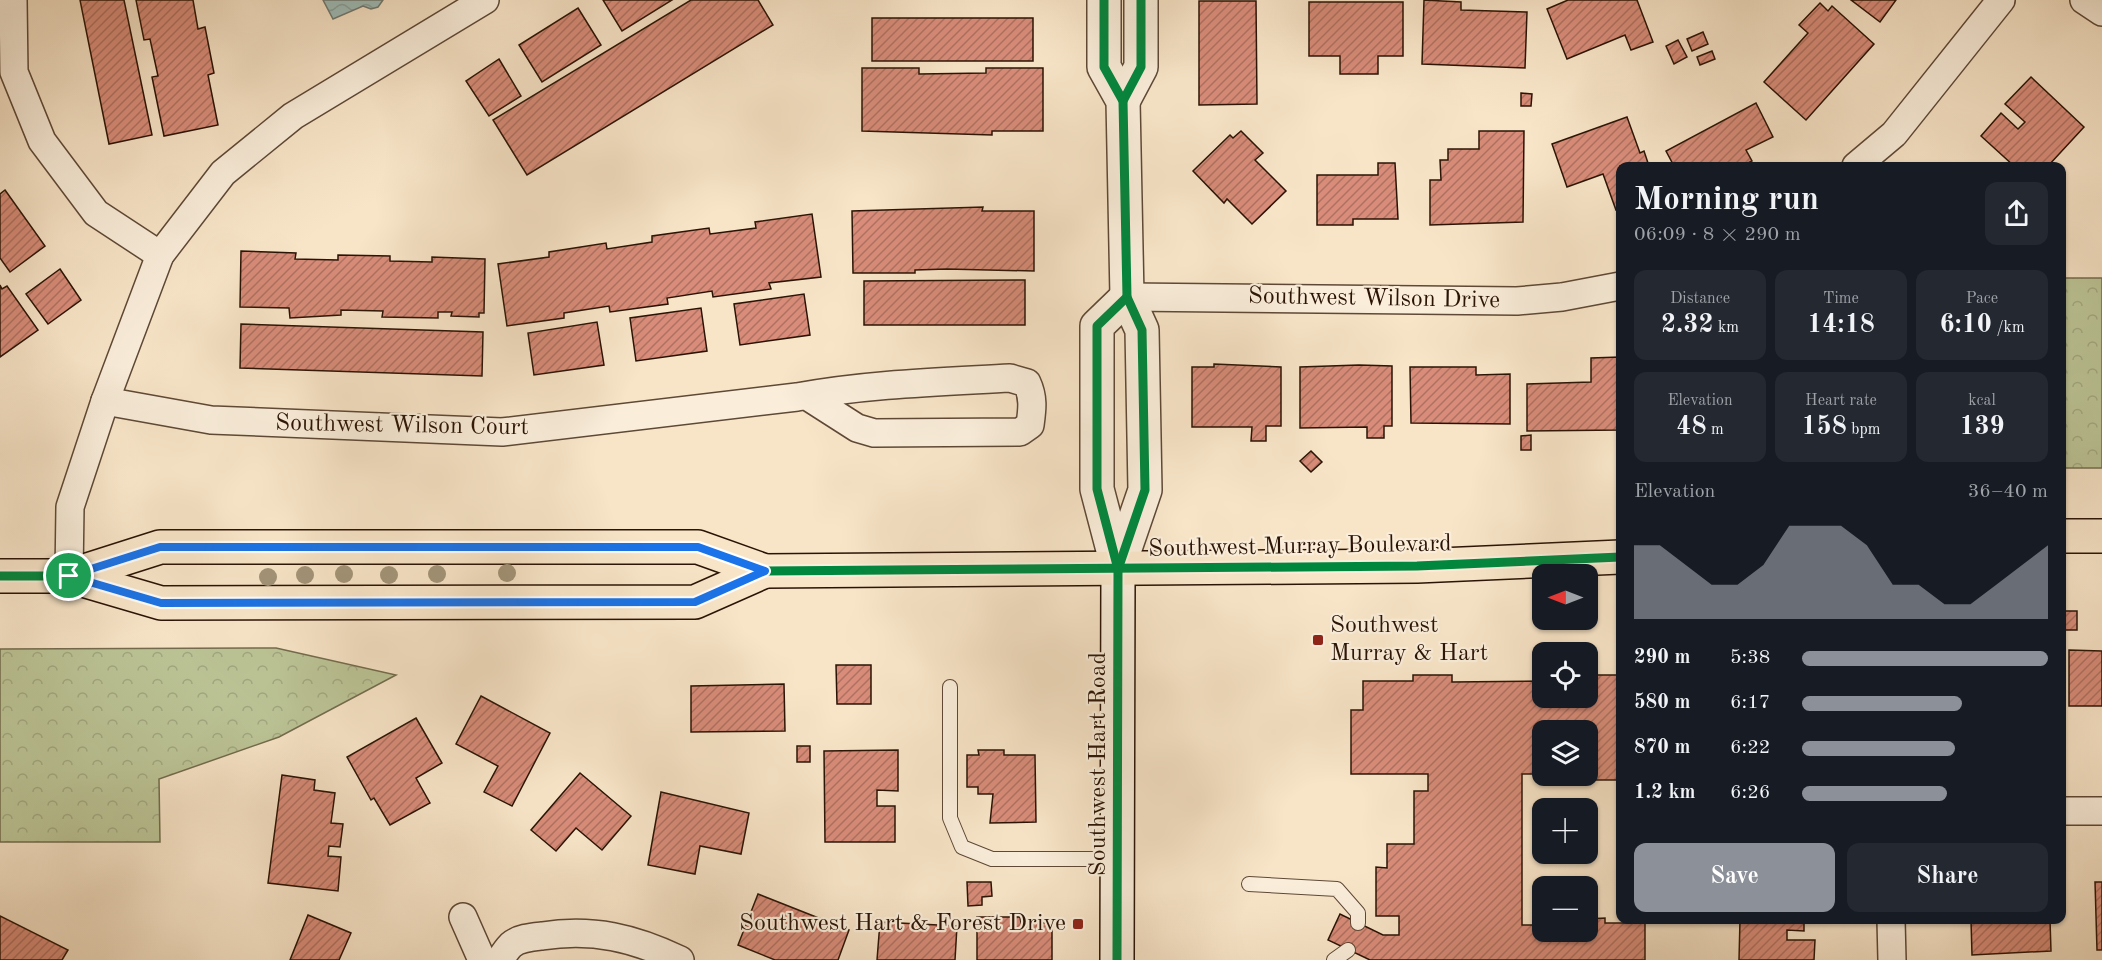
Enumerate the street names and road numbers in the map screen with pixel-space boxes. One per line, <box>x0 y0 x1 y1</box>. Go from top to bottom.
street label: Southwest Wilson Drive <box>1248 285 1500 313</box>
street label: Southwest Wilson Court <box>275 412 529 440</box>
street label: Southwest Murray Boulevard <box>1148 532 1452 562</box>
street label: Southwest Hart Road <box>1087 652 1111 876</box>

